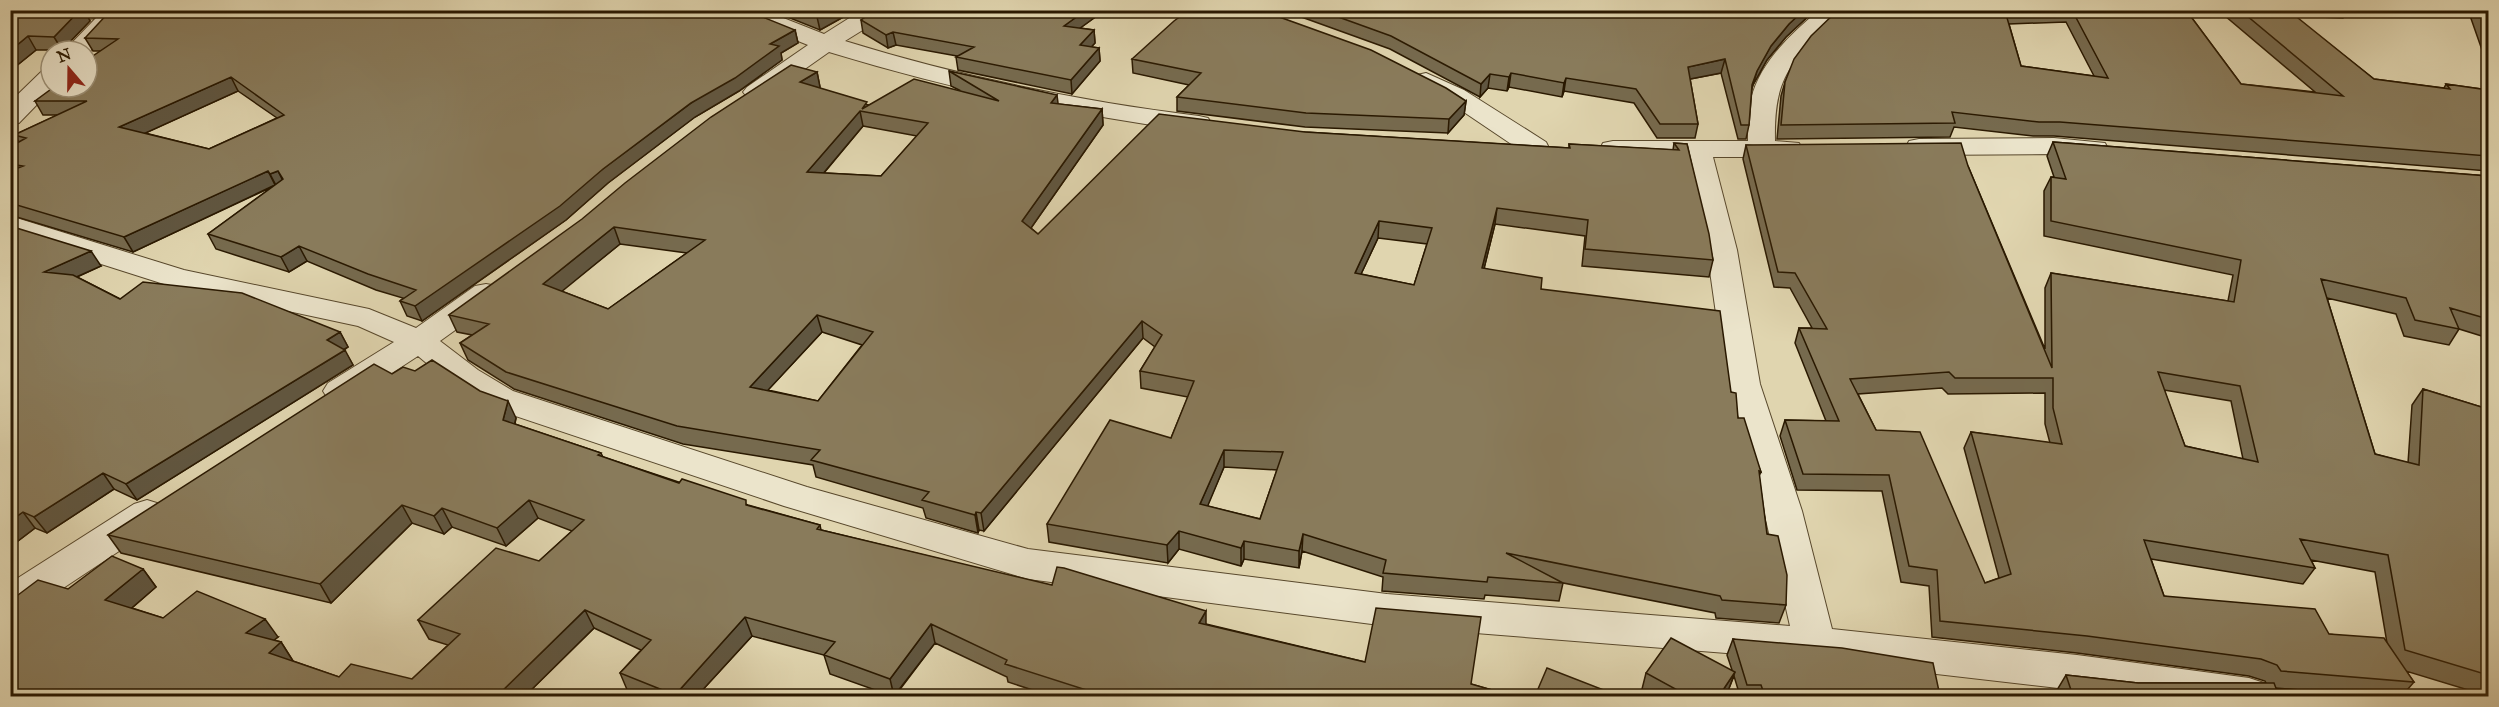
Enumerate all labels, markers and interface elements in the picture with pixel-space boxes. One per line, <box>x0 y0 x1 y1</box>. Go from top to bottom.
north arrow <box>39 39 99 99</box>
text: N <box>54 44 74 67</box>

